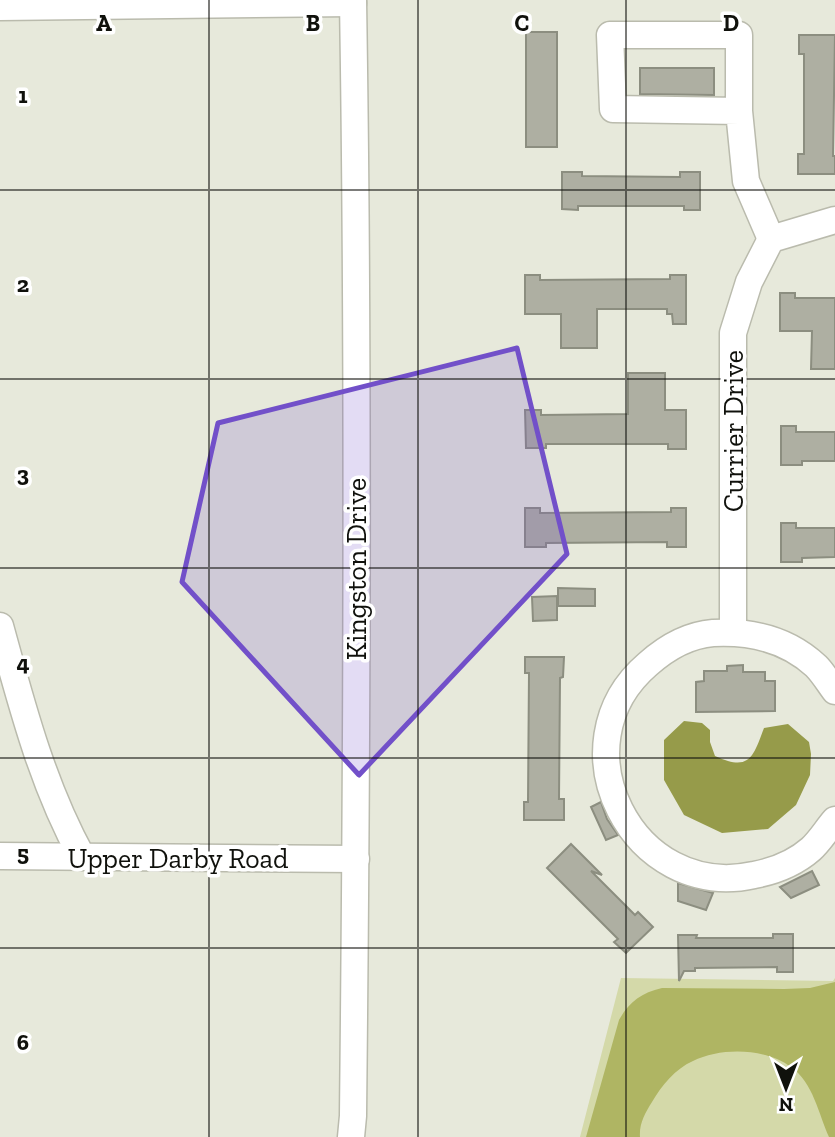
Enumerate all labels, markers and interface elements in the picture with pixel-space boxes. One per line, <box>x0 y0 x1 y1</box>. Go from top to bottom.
text: A <box>96 9 112 37</box>
text: B <box>306 9 320 37</box>
text: C <box>515 9 529 37</box>
text: D <box>723 9 739 37</box>
text: 1 <box>18 81 28 109</box>
text: 2 <box>17 270 29 298</box>
street label: Currier Drive <box>717 350 750 512</box>
text: 3 <box>17 460 29 488</box>
street label: Kingston Drive <box>340 478 373 660</box>
text: 4 <box>16 649 30 677</box>
text: 5 <box>17 839 29 867</box>
street label: Upper Darby Road <box>68 842 288 875</box>
text: 6 <box>17 1028 29 1056</box>
north arrow <box>751 1053 821 1123</box>
text: N <box>779 1093 793 1116</box>

